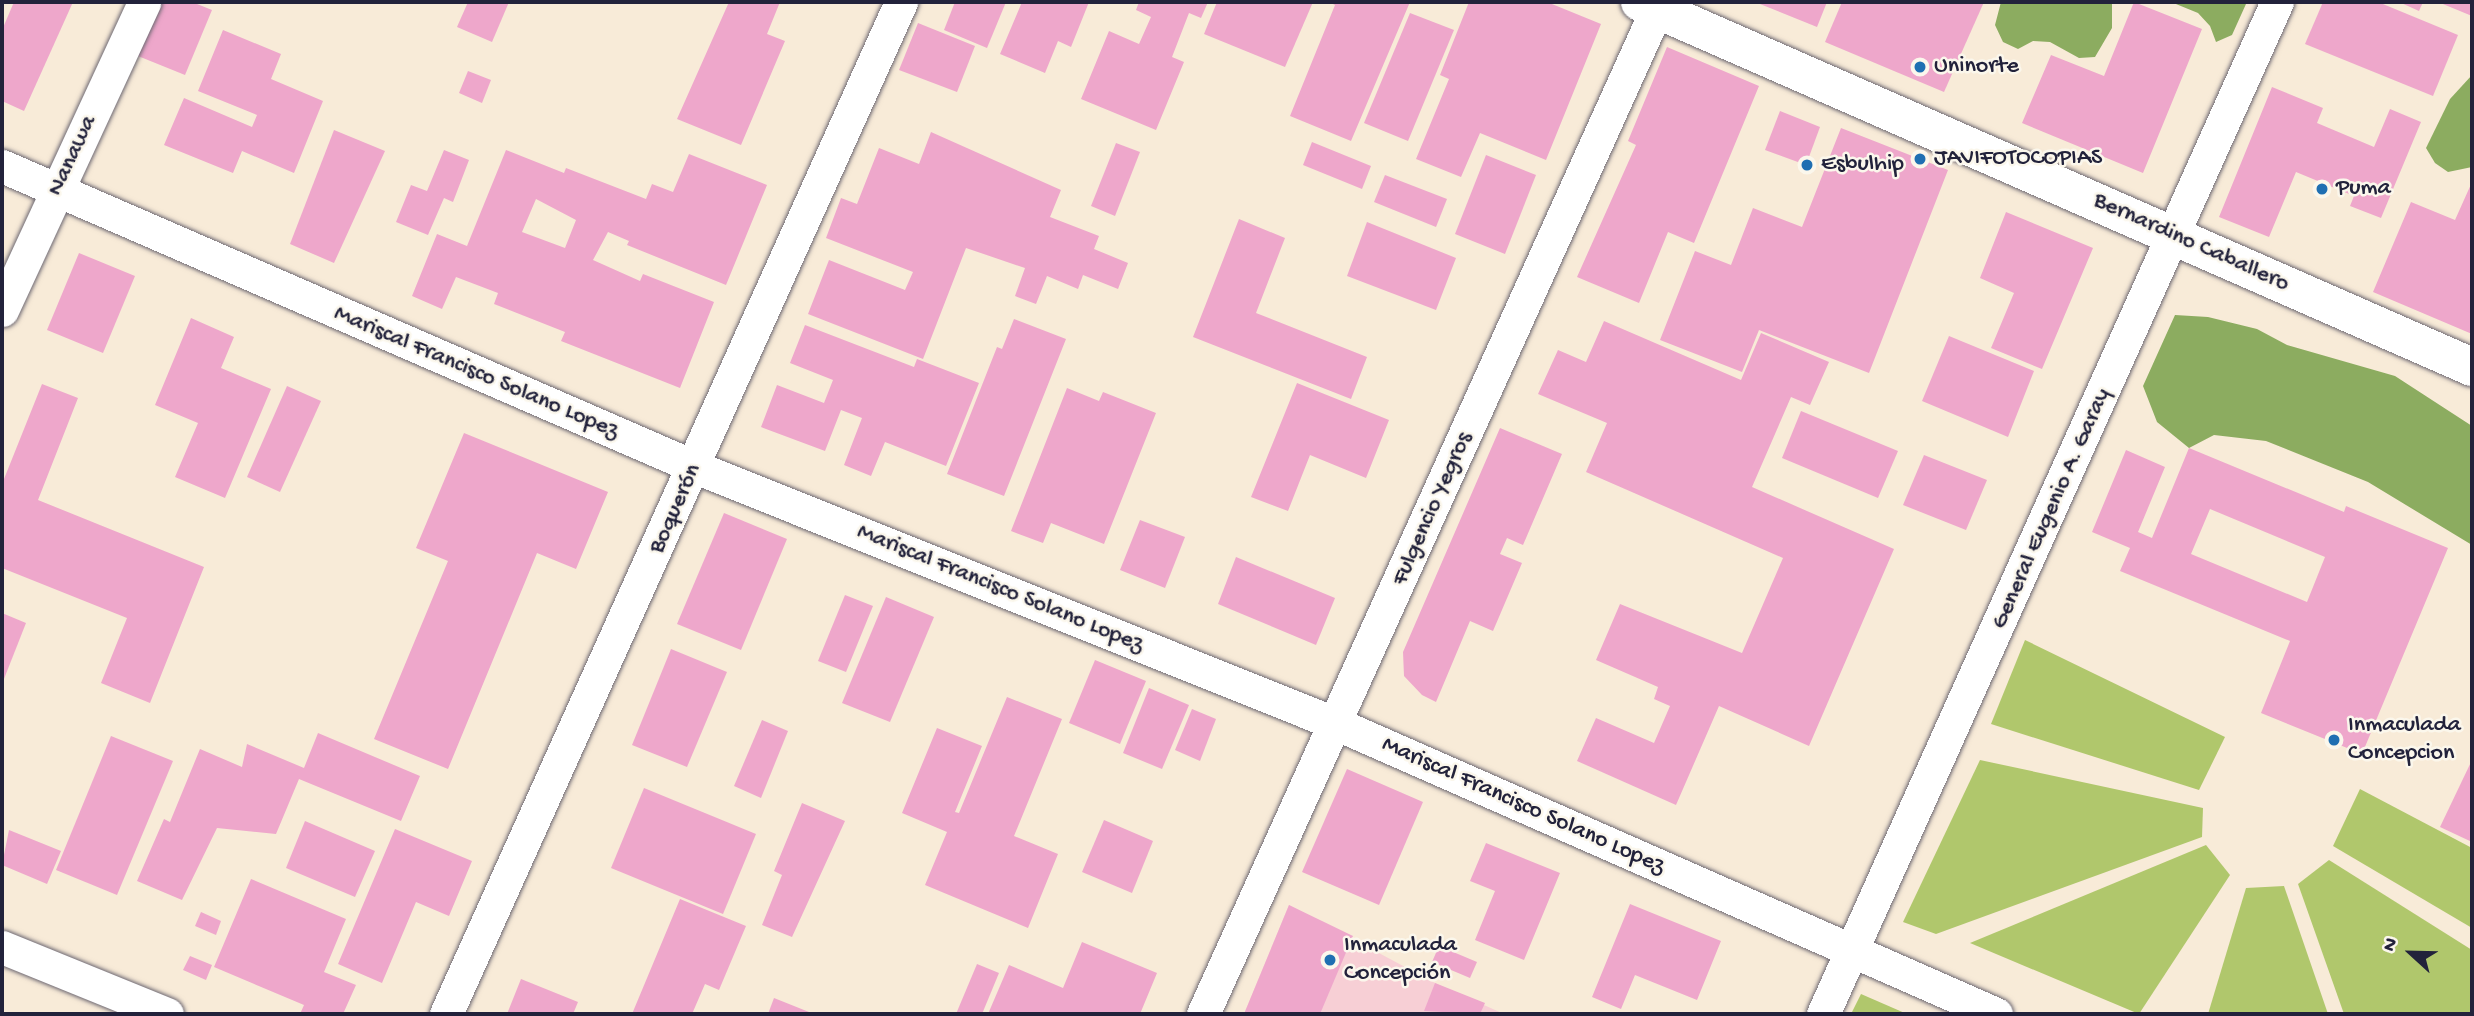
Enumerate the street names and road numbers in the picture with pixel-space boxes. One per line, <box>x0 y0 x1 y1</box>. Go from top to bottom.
street label: Nanawa <box>42 111 104 201</box>
street label: Bernardino Caballero <box>2089 187 2293 299</box>
street label: Mariscal Francisco Solano Lopez <box>329 300 623 446</box>
street label: General Eugenio A. Garay <box>1986 384 2118 634</box>
street label: Fulgencio Yegros <box>1386 428 1480 590</box>
street label: Boquerón <box>644 460 708 558</box>
street label: Mariscal Francisco Solano Lopez <box>852 518 1148 660</box>
street label: Mariscal Francisco Solano Lopez <box>1377 730 1669 882</box>

